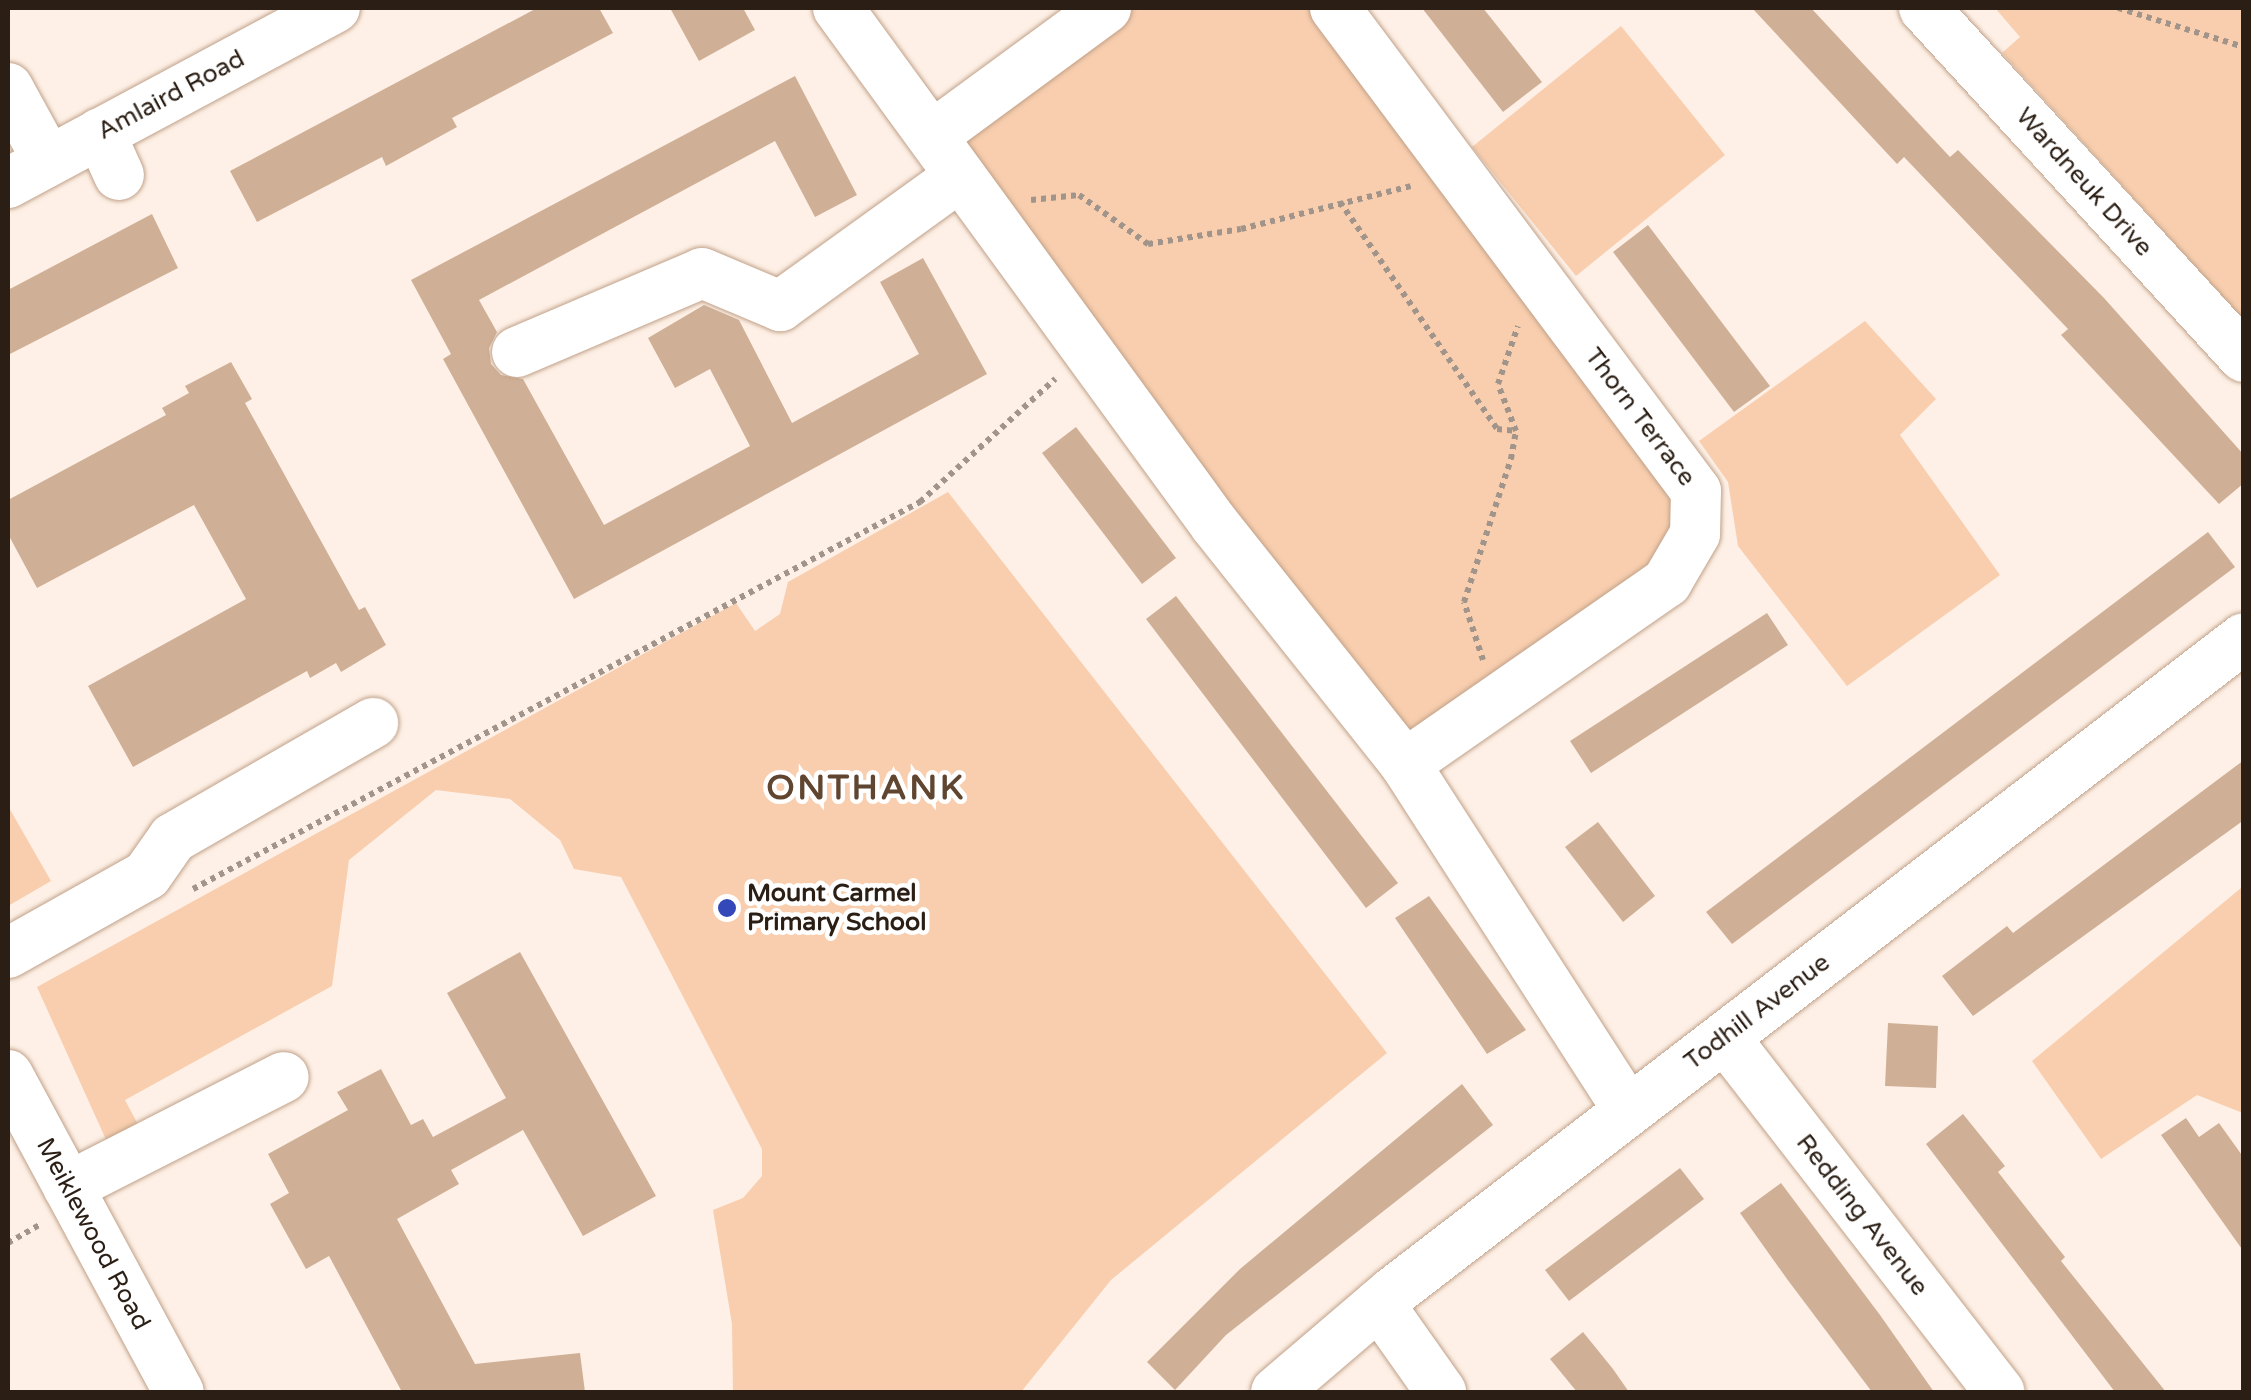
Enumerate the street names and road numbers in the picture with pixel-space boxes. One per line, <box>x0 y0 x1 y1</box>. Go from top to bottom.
street label: Amlaird Road <box>92 44 250 146</box>
street label: Wardneuk Drive <box>2009 102 2159 262</box>
street label: Thorn Terrace <box>1578 342 1702 492</box>
street label: Todhill Avenue <box>1678 948 1836 1076</box>
street label: Redding Avenue <box>1790 1128 1934 1302</box>
street label: Meiklewood Road <box>30 1133 156 1335</box>

